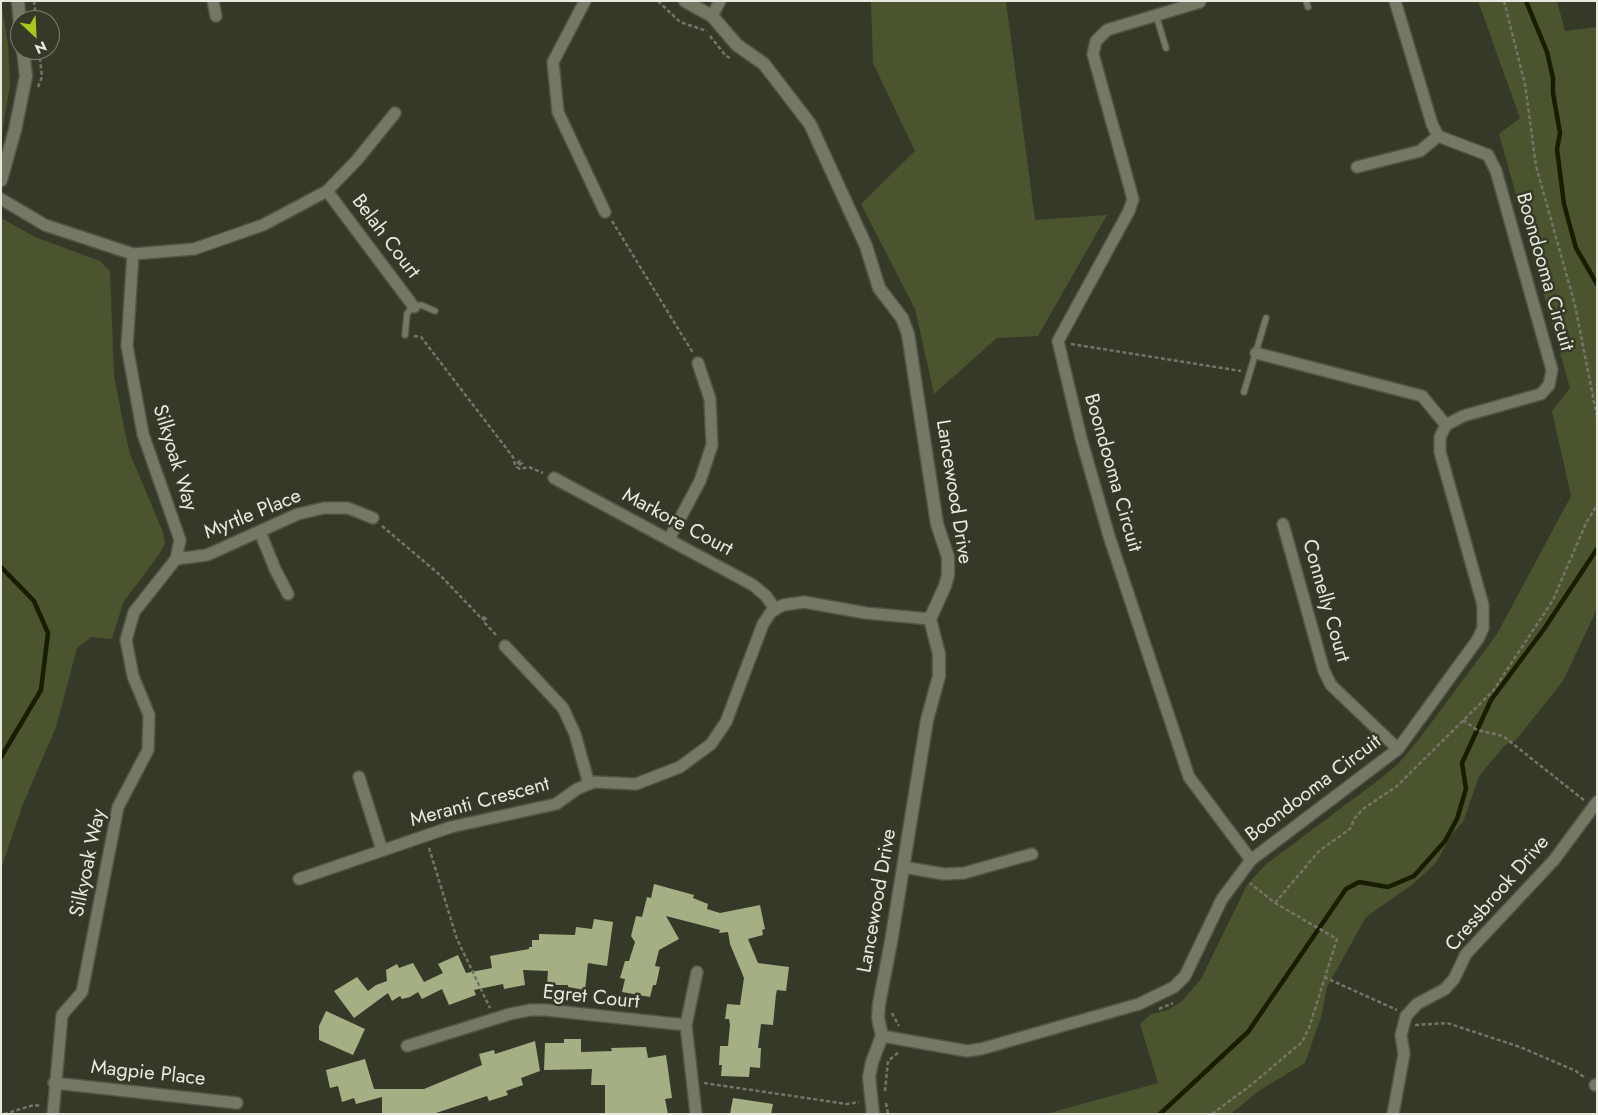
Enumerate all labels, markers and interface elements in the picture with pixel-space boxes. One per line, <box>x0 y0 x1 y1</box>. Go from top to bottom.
north arrow <box>10 10 60 60</box>
text: N <box>32 36 50 59</box>
street label: Belah Court <box>346 190 424 284</box>
street label: Boondooma Circuit <box>1510 190 1578 354</box>
street label: Boondooma Circuit <box>1078 391 1146 555</box>
street label: Silkyoak Way <box>146 402 202 514</box>
street label: Lancewood Drive <box>930 418 976 566</box>
street label: Markore Court <box>618 484 736 562</box>
street label: Myrtle Place <box>201 485 305 545</box>
street label: Connelly Court <box>1296 537 1354 665</box>
street label: Boondooma Circuit <box>1241 730 1387 848</box>
street label: Meranti Crescent <box>408 773 552 833</box>
street label: Silkyoak Way <box>66 807 112 919</box>
street label: Lancewood Drive <box>854 827 902 975</box>
street label: Cressbrook Drive <box>1441 831 1555 957</box>
street label: Egret Court <box>542 981 640 1015</box>
street label: Magpie Place <box>89 1056 207 1092</box>

